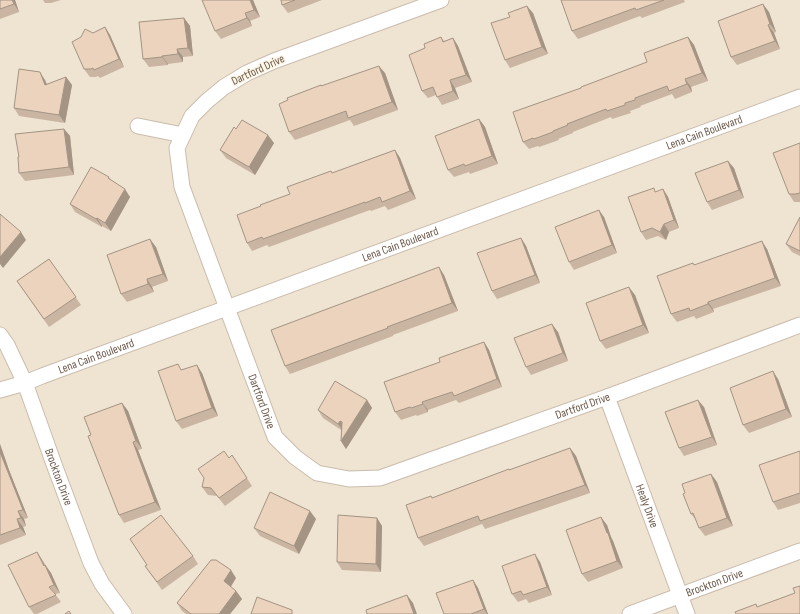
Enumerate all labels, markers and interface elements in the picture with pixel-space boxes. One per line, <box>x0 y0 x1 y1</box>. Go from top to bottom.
street label: Dartford Drive <box>229 51 287 89</box>
street label: Lena Cain Boulevard <box>664 111 744 153</box>
street label: Lena Cain Boulevard <box>360 223 440 265</box>
street label: Lena Cain Boulevard <box>56 335 136 377</box>
street label: Dartford Drive <box>245 372 279 431</box>
street label: Dartford Drive <box>553 389 612 422</box>
street label: Brockton Drive <box>41 446 76 508</box>
street label: Healy Drive <box>632 482 662 530</box>
street label: Brockton Drive <box>684 565 745 600</box>

